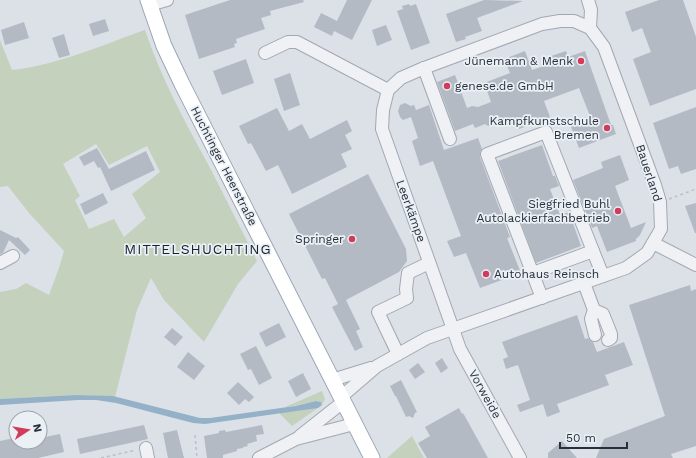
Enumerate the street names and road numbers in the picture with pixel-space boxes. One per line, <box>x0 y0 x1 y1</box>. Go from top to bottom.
street label: Huchtinger Heerstraße <box>188 104 260 228</box>
street label: Bauerland <box>633 143 665 203</box>
street label: Leerkämpe <box>393 178 429 244</box>
street label: Vorweide <box>466 367 504 421</box>

